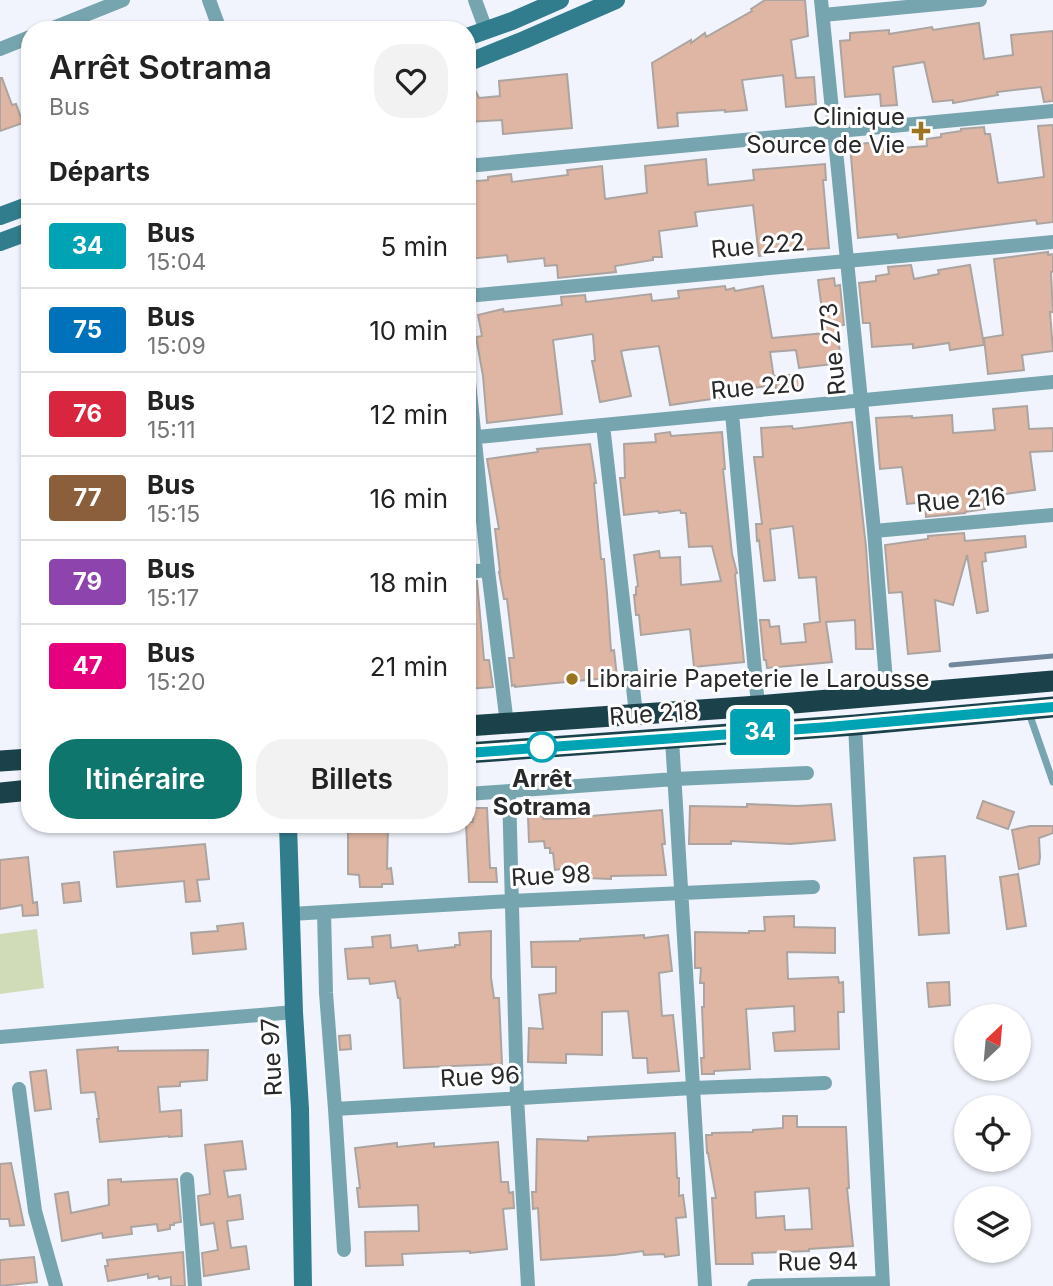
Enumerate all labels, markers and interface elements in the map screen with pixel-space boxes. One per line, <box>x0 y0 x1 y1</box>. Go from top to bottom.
button: heart <box>374 44 448 118</box>
text: Arrêt Sotrama <box>49 47 272 87</box>
text: Bus <box>49 93 90 121</box>
place label: Clinique Source de Vie <box>746 102 905 159</box>
marker: Clinique Source de Vie <box>911 121 931 141</box>
text: Départs <box>49 156 150 187</box>
text: Bus <box>147 217 195 248</box>
street label: Rue 222 <box>710 227 806 264</box>
text: 34 <box>72 231 103 260</box>
text: 5 min <box>380 231 448 262</box>
text: 15:04 <box>147 248 206 276</box>
text: Bus <box>147 301 195 332</box>
street label: Rue 273 <box>813 301 852 397</box>
text: 75 <box>73 315 102 344</box>
text: 10 min <box>369 315 448 346</box>
text: 15:09 <box>147 332 206 360</box>
street label: Rue 220 <box>709 368 806 405</box>
text: Bus <box>147 385 195 416</box>
text: 76 <box>73 399 102 428</box>
text: 12 min <box>370 399 448 430</box>
text: 15:11 <box>147 416 196 444</box>
text: Bus <box>147 469 195 500</box>
street label: Rue 216 <box>915 481 1007 518</box>
text: 77 <box>73 483 102 512</box>
text: 16 min <box>370 483 448 514</box>
text: 15:15 <box>147 500 200 528</box>
text: Bus <box>147 553 195 584</box>
text: 79 <box>73 567 102 596</box>
text: 18 min <box>370 567 448 598</box>
text: 15:17 <box>147 584 199 612</box>
text: Bus <box>147 637 195 668</box>
text: 47 <box>72 651 103 680</box>
text: 21 min <box>370 651 448 682</box>
place label: Librairie Papeterie le Larousse <box>586 664 930 693</box>
text: 15:20 <box>147 668 206 696</box>
marker: Librairie Papeterie le Larousse <box>564 671 580 687</box>
street label: Rue 218 <box>608 696 700 731</box>
line badge: 34 <box>728 709 792 755</box>
text: 34 <box>744 717 776 746</box>
marker: Arrêt Sotrama <box>527 732 557 762</box>
button: Itinéraire <box>49 739 242 819</box>
button: Billets <box>256 739 448 819</box>
place label: Arrêt Sotrama <box>493 764 591 821</box>
street label: Rue 98 <box>510 859 592 892</box>
north arrow <box>954 1004 1031 1082</box>
map controls <box>954 1004 1031 1263</box>
street label: Rue 97 <box>255 1017 288 1097</box>
street label: Rue 96 <box>439 1060 521 1093</box>
button: locate <box>954 1095 1031 1172</box>
button: layers <box>954 1186 1031 1263</box>
street label: Rue 94 <box>777 1246 859 1277</box>

